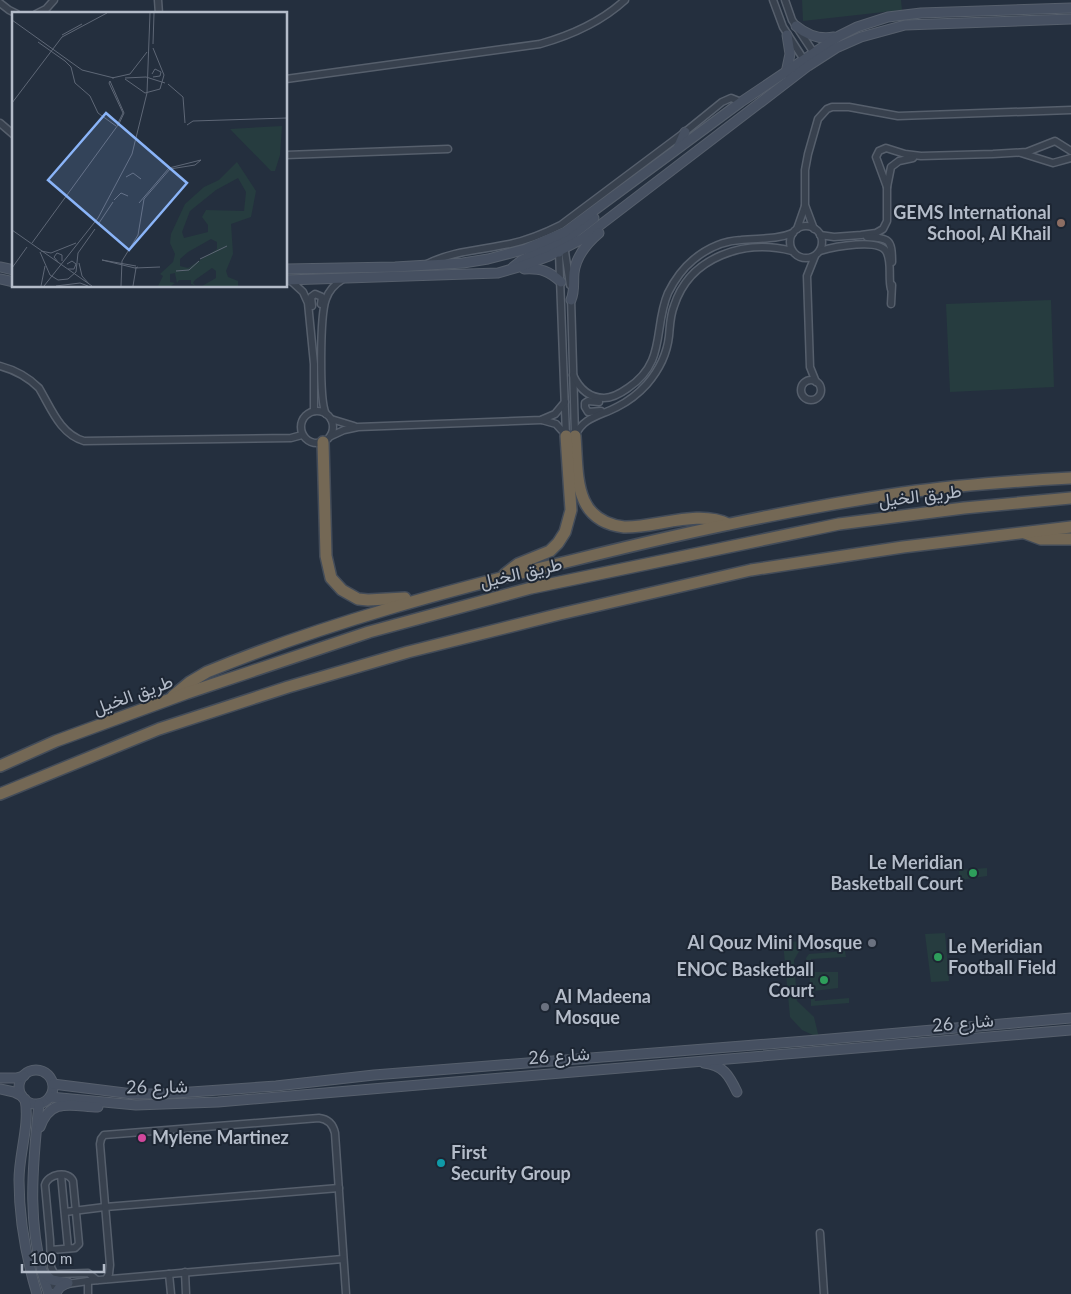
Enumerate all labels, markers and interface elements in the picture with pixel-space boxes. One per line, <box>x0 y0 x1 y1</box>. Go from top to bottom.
inset map <box>12 12 288 288</box>
place label: GEMS International School, Al Khail <box>893 201 1051 244</box>
marker: GEMS International School, Al Khail <box>1055 217 1067 229</box>
street label: طريق الخيل <box>877 479 963 512</box>
street label: طريق الخيل <box>478 552 564 593</box>
street label: طريق الخيل <box>90 669 176 720</box>
place label: Le Meridian Basketball Court <box>831 851 963 894</box>
marker: Le Meridian Basketball Court <box>967 867 979 879</box>
place label: Al Qouz Mini Mosque <box>687 931 862 953</box>
place label: Le Meridian Football Field <box>948 935 1056 978</box>
marker: Al Qouz Mini Mosque <box>866 937 878 949</box>
marker: Le Meridian Football Field <box>932 951 944 963</box>
place label: ENOC Basketball Court <box>677 958 814 1001</box>
marker: ENOC Basketball Court <box>818 974 830 986</box>
place label: Al Madeena Mosque <box>554 985 651 1028</box>
marker: Al Madeena Mosque <box>539 1001 551 1013</box>
street label: شارع 26 <box>931 1008 995 1038</box>
street label: شارع 26 <box>527 1042 591 1070</box>
street label: شارع 26 <box>126 1074 188 1100</box>
place label: Mylene Martinez <box>152 1126 289 1148</box>
marker: Mylene Martinez <box>136 1132 148 1144</box>
place label: First Security Group <box>451 1141 571 1184</box>
marker: First Security Group <box>435 1157 447 1169</box>
scale bar <box>22 1242 105 1274</box>
text: 100 m <box>30 1249 72 1267</box>

